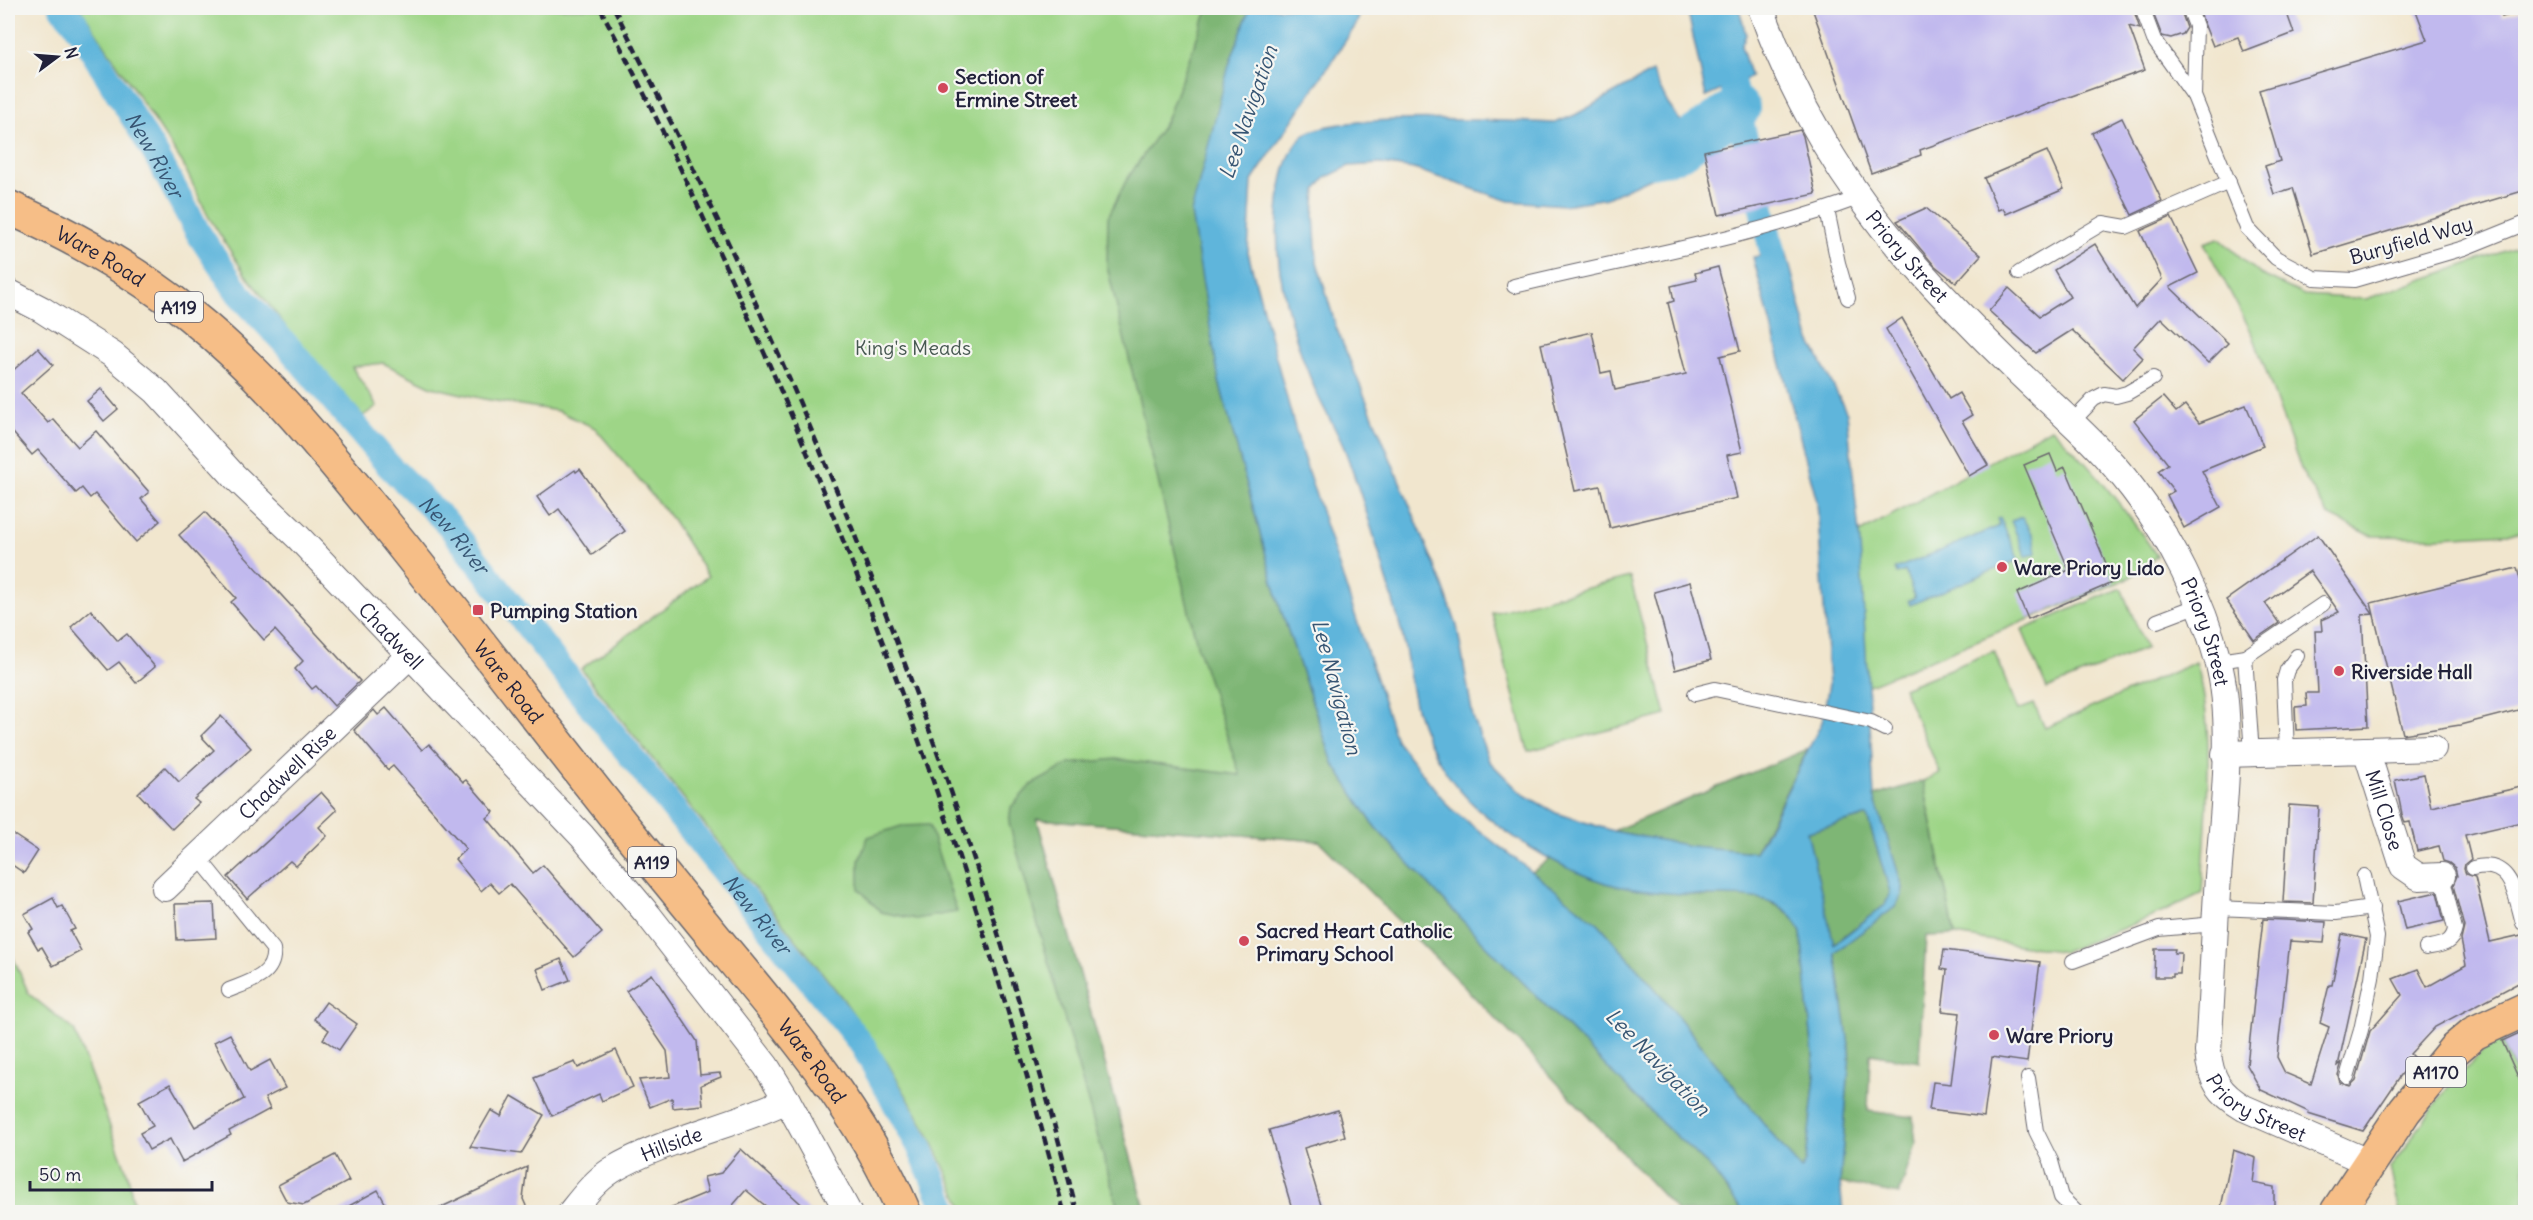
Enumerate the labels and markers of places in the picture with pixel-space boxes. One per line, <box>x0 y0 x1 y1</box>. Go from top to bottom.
place label: Section of Ermine Street <box>955 64 1078 112</box>
marker: Section of Ermine Street <box>936 81 950 95</box>
place label: Ware Priory Lido <box>2014 555 2165 580</box>
marker: Ware Priory Lido <box>1995 560 2009 574</box>
place label: Pumping Station <box>490 598 638 623</box>
marker: Pumping Station <box>471 603 485 617</box>
place label: Riverside Hall <box>2351 659 2472 684</box>
marker: Riverside Hall <box>2332 664 2346 678</box>
place label: Sacred Heart Catholic Primary School <box>1256 918 1453 966</box>
marker: Sacred Heart Catholic Primary School <box>1237 934 1251 948</box>
place label: Ware Priory <box>2006 1023 2113 1048</box>
marker: Ware Priory <box>1987 1028 2001 1042</box>

